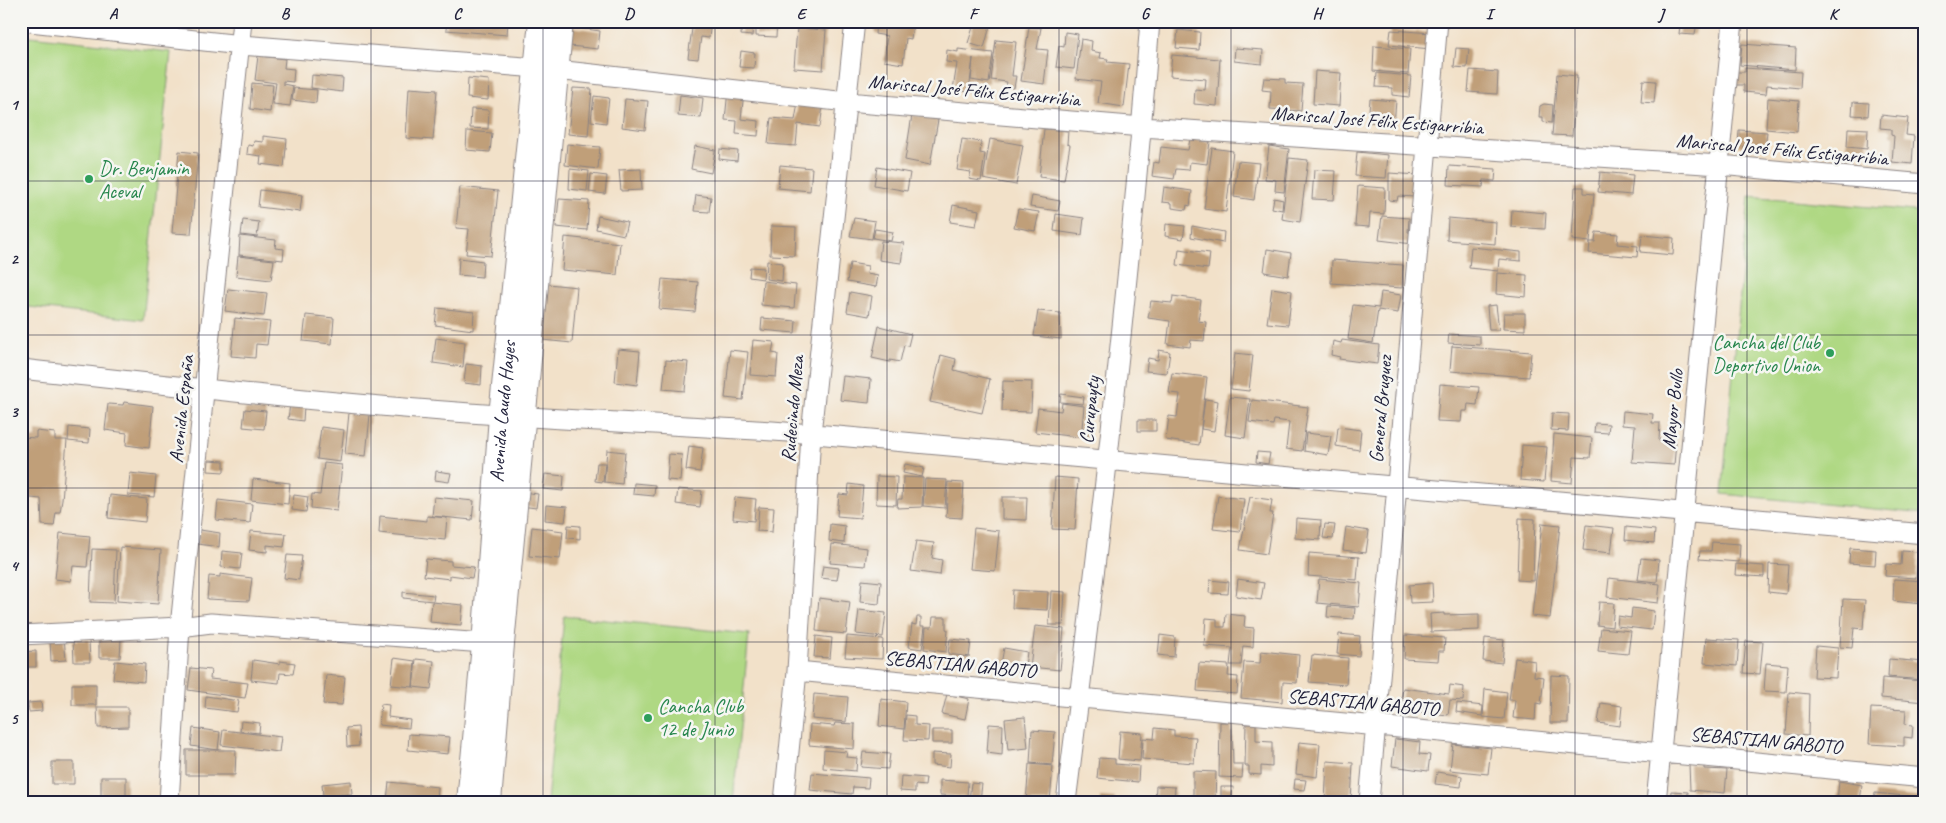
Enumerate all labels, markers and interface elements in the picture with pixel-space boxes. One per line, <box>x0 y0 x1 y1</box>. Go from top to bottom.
text: A <box>109 4 119 24</box>
text: B <box>281 4 291 24</box>
text: C <box>453 4 463 24</box>
text: D <box>624 4 635 24</box>
text: E <box>797 4 808 24</box>
text: F <box>969 4 980 24</box>
text: G <box>1141 4 1151 24</box>
text: H <box>1312 4 1324 24</box>
text: I <box>1486 4 1496 24</box>
text: J <box>1657 4 1666 24</box>
text: K <box>1829 4 1841 24</box>
street label: Mariscal José Félix Estigarribia <box>867 69 1083 112</box>
text: 1 <box>10 95 19 115</box>
street label: Mariscal José Félix Estigarribia <box>1270 101 1486 140</box>
street label: Mariscal José Félix Estigarribia <box>1675 128 1891 171</box>
place label: Dr. Benjamin Aceval <box>99 156 190 204</box>
marker: Dr. Benjamin Aceval <box>83 173 95 185</box>
text: 2 <box>10 249 19 269</box>
place label: Cancha del Club Deportivo Union <box>1713 330 1821 378</box>
street label: Avenida Laudo Hayes <box>484 338 522 483</box>
marker: Cancha del Club Deportivo Union <box>1824 347 1836 359</box>
street label: Avenida España <box>163 353 200 464</box>
street label: Rudecindo Meza <box>775 353 810 463</box>
street label: General Bruguez <box>1363 353 1398 464</box>
street label: Mayor Bullo <box>1656 367 1689 450</box>
street label: Curupayty <box>1074 374 1106 445</box>
text: 3 <box>10 402 19 422</box>
text: 4 <box>10 556 19 576</box>
street label: SEBASTIAN GABOTO <box>883 645 1039 684</box>
street label: SEBASTIAN GABOTO <box>1286 683 1442 722</box>
place label: Cancha Club 12 de Junio <box>658 694 744 742</box>
text: 5 <box>11 709 20 729</box>
marker: Cancha Club 12 de Junio <box>642 712 654 724</box>
street label: SEBASTIAN GABOTO <box>1689 721 1845 760</box>

